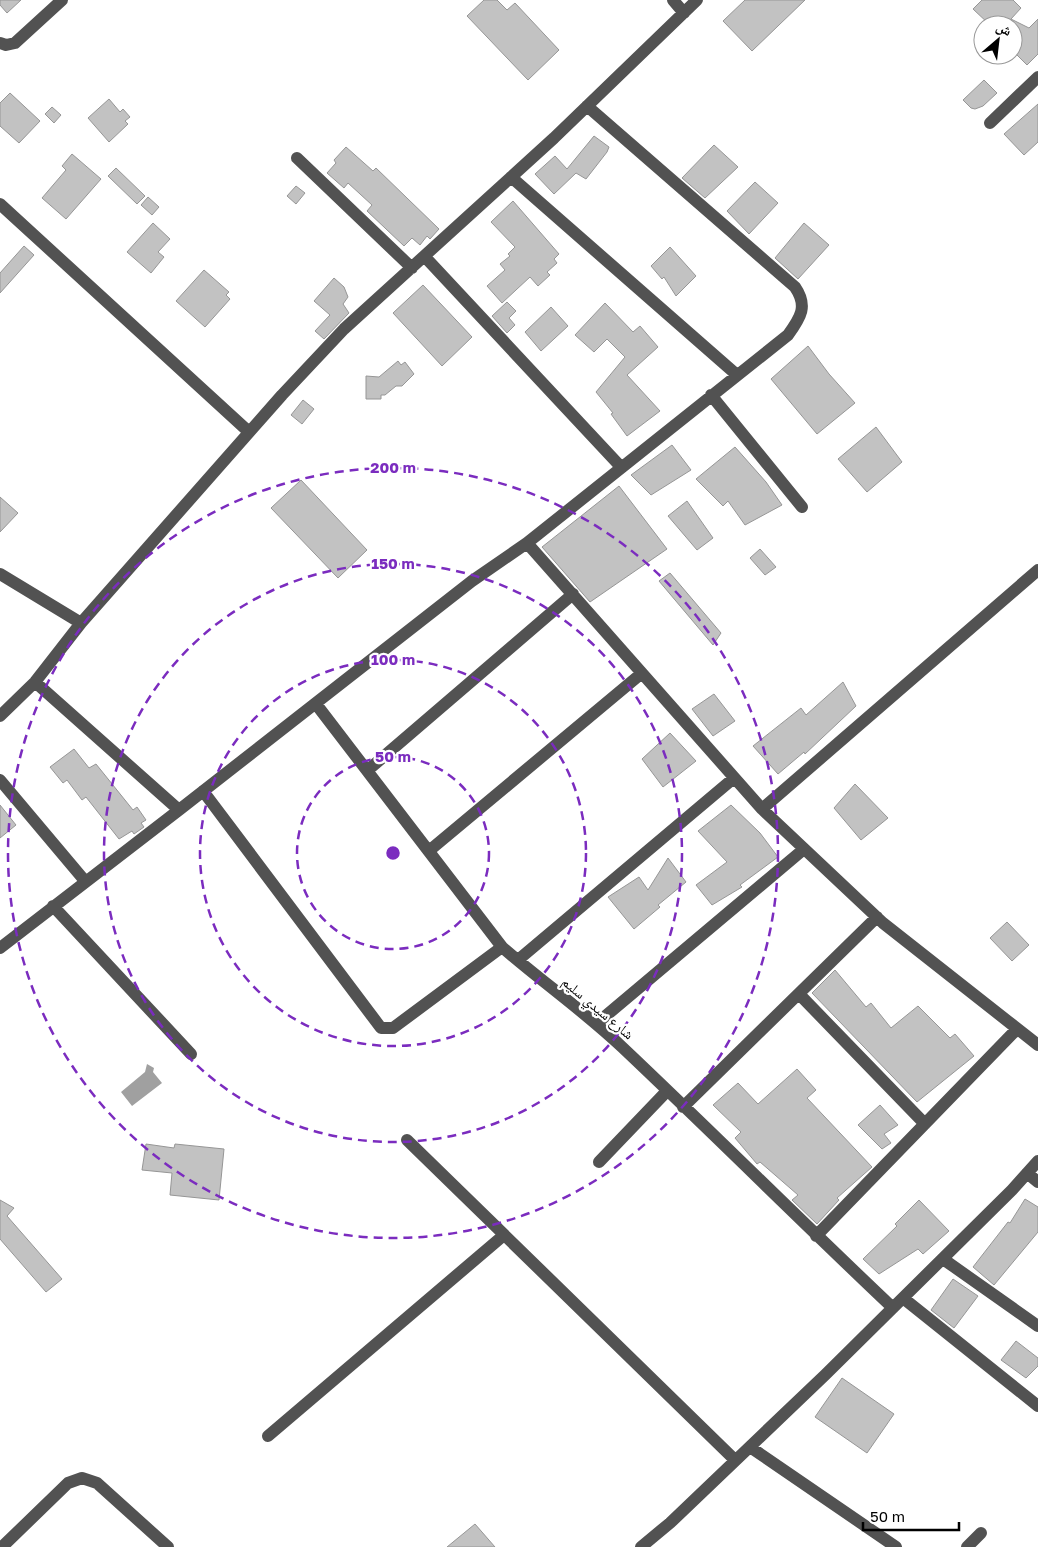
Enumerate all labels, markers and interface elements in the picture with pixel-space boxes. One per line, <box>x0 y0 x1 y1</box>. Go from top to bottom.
north arrow <box>973 15 1023 65</box>
text: ش <box>993 17 1015 40</box>
text: 200 m <box>370 458 416 476</box>
text: 150 m <box>371 554 415 572</box>
text: 100 m <box>371 650 415 668</box>
text: 50 m <box>375 747 411 765</box>
centre of rings <box>384 844 402 862</box>
street label: شارع سيدي سليم <box>557 973 638 1045</box>
scale bar <box>863 1500 959 1532</box>
text: 50 m <box>870 1507 905 1525</box>

